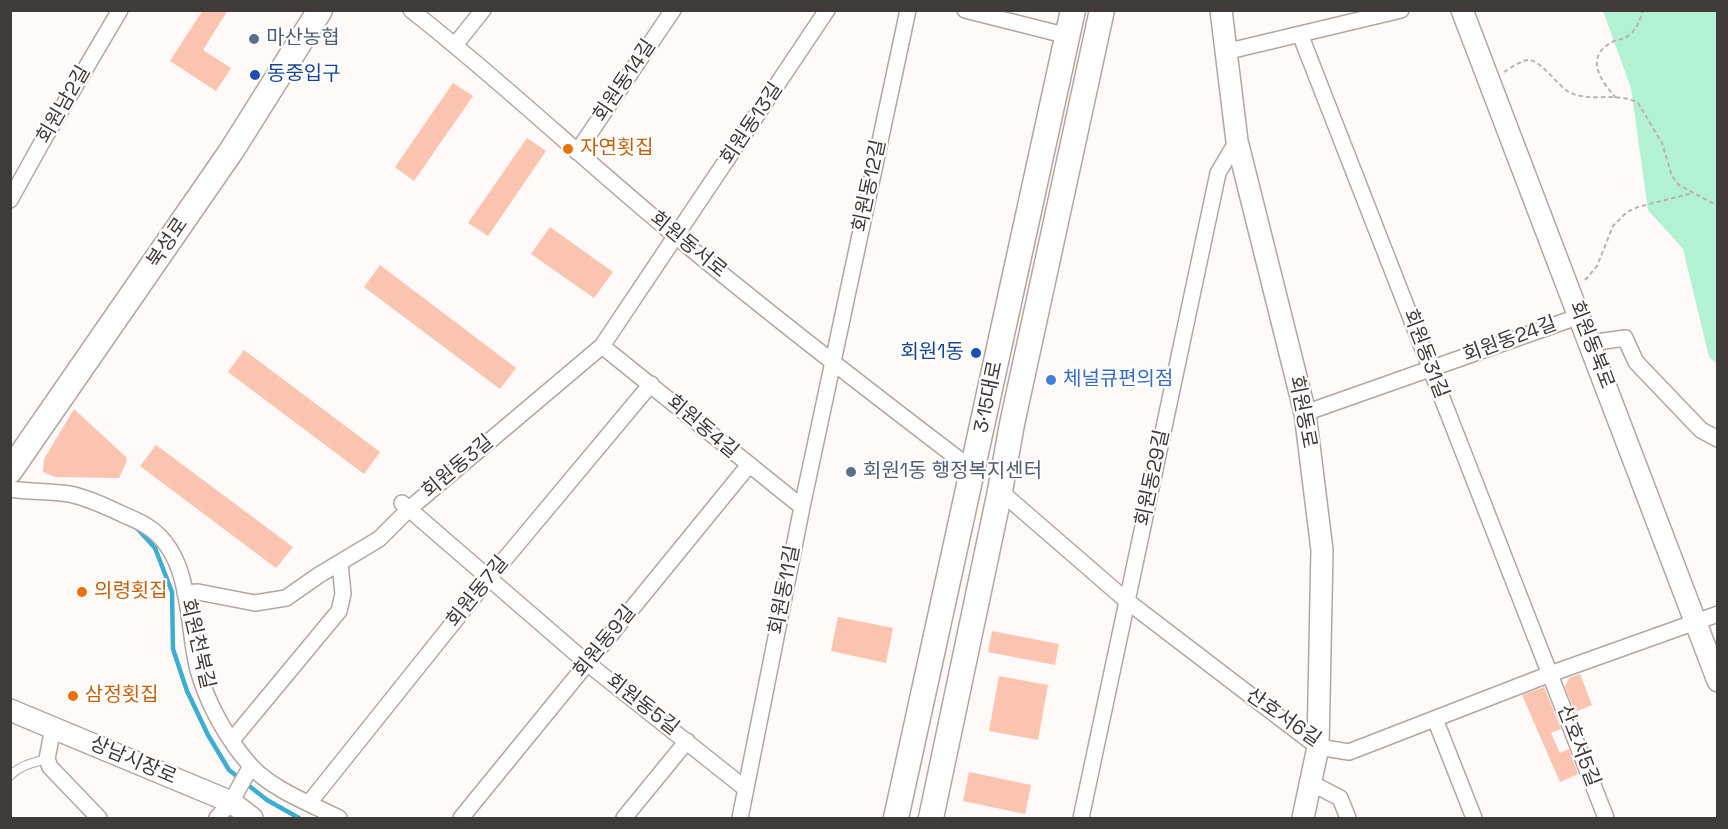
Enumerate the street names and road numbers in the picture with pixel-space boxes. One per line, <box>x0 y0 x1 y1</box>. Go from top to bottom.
street label: 회원동14길 <box>589 35 661 127</box>
street label: 회원남2길 <box>32 62 96 148</box>
street label: 회원동13길 <box>716 78 788 170</box>
street label: 회원동12길 <box>848 138 892 234</box>
street label: 회원동서로 <box>645 207 731 283</box>
street label: 북성로 <box>143 213 193 273</box>
street label: 회원동북로 <box>1563 298 1619 392</box>
street label: 회원동31길 <box>1397 306 1453 402</box>
street label: 회원동24길 <box>1460 312 1560 368</box>
street label: 3·15대로 <box>970 359 1008 435</box>
street label: 회원동로 <box>1283 374 1321 450</box>
street label: 회원동4길 <box>661 390 743 464</box>
street label: 회원동29길 <box>1131 428 1175 528</box>
street label: 회원동3길 <box>417 430 499 504</box>
street label: 회원동11길 <box>765 543 805 637</box>
street label: 회원동7길 <box>442 551 514 633</box>
street label: 회원천북길 <box>175 596 219 692</box>
street label: 회원동9길 <box>569 601 641 683</box>
street label: 회원동5길 <box>601 669 683 741</box>
street label: 산호서6길 <box>1241 684 1325 752</box>
street label: 산호서5길 <box>1551 702 1605 790</box>
street label: 상남시장로 <box>86 732 180 790</box>

